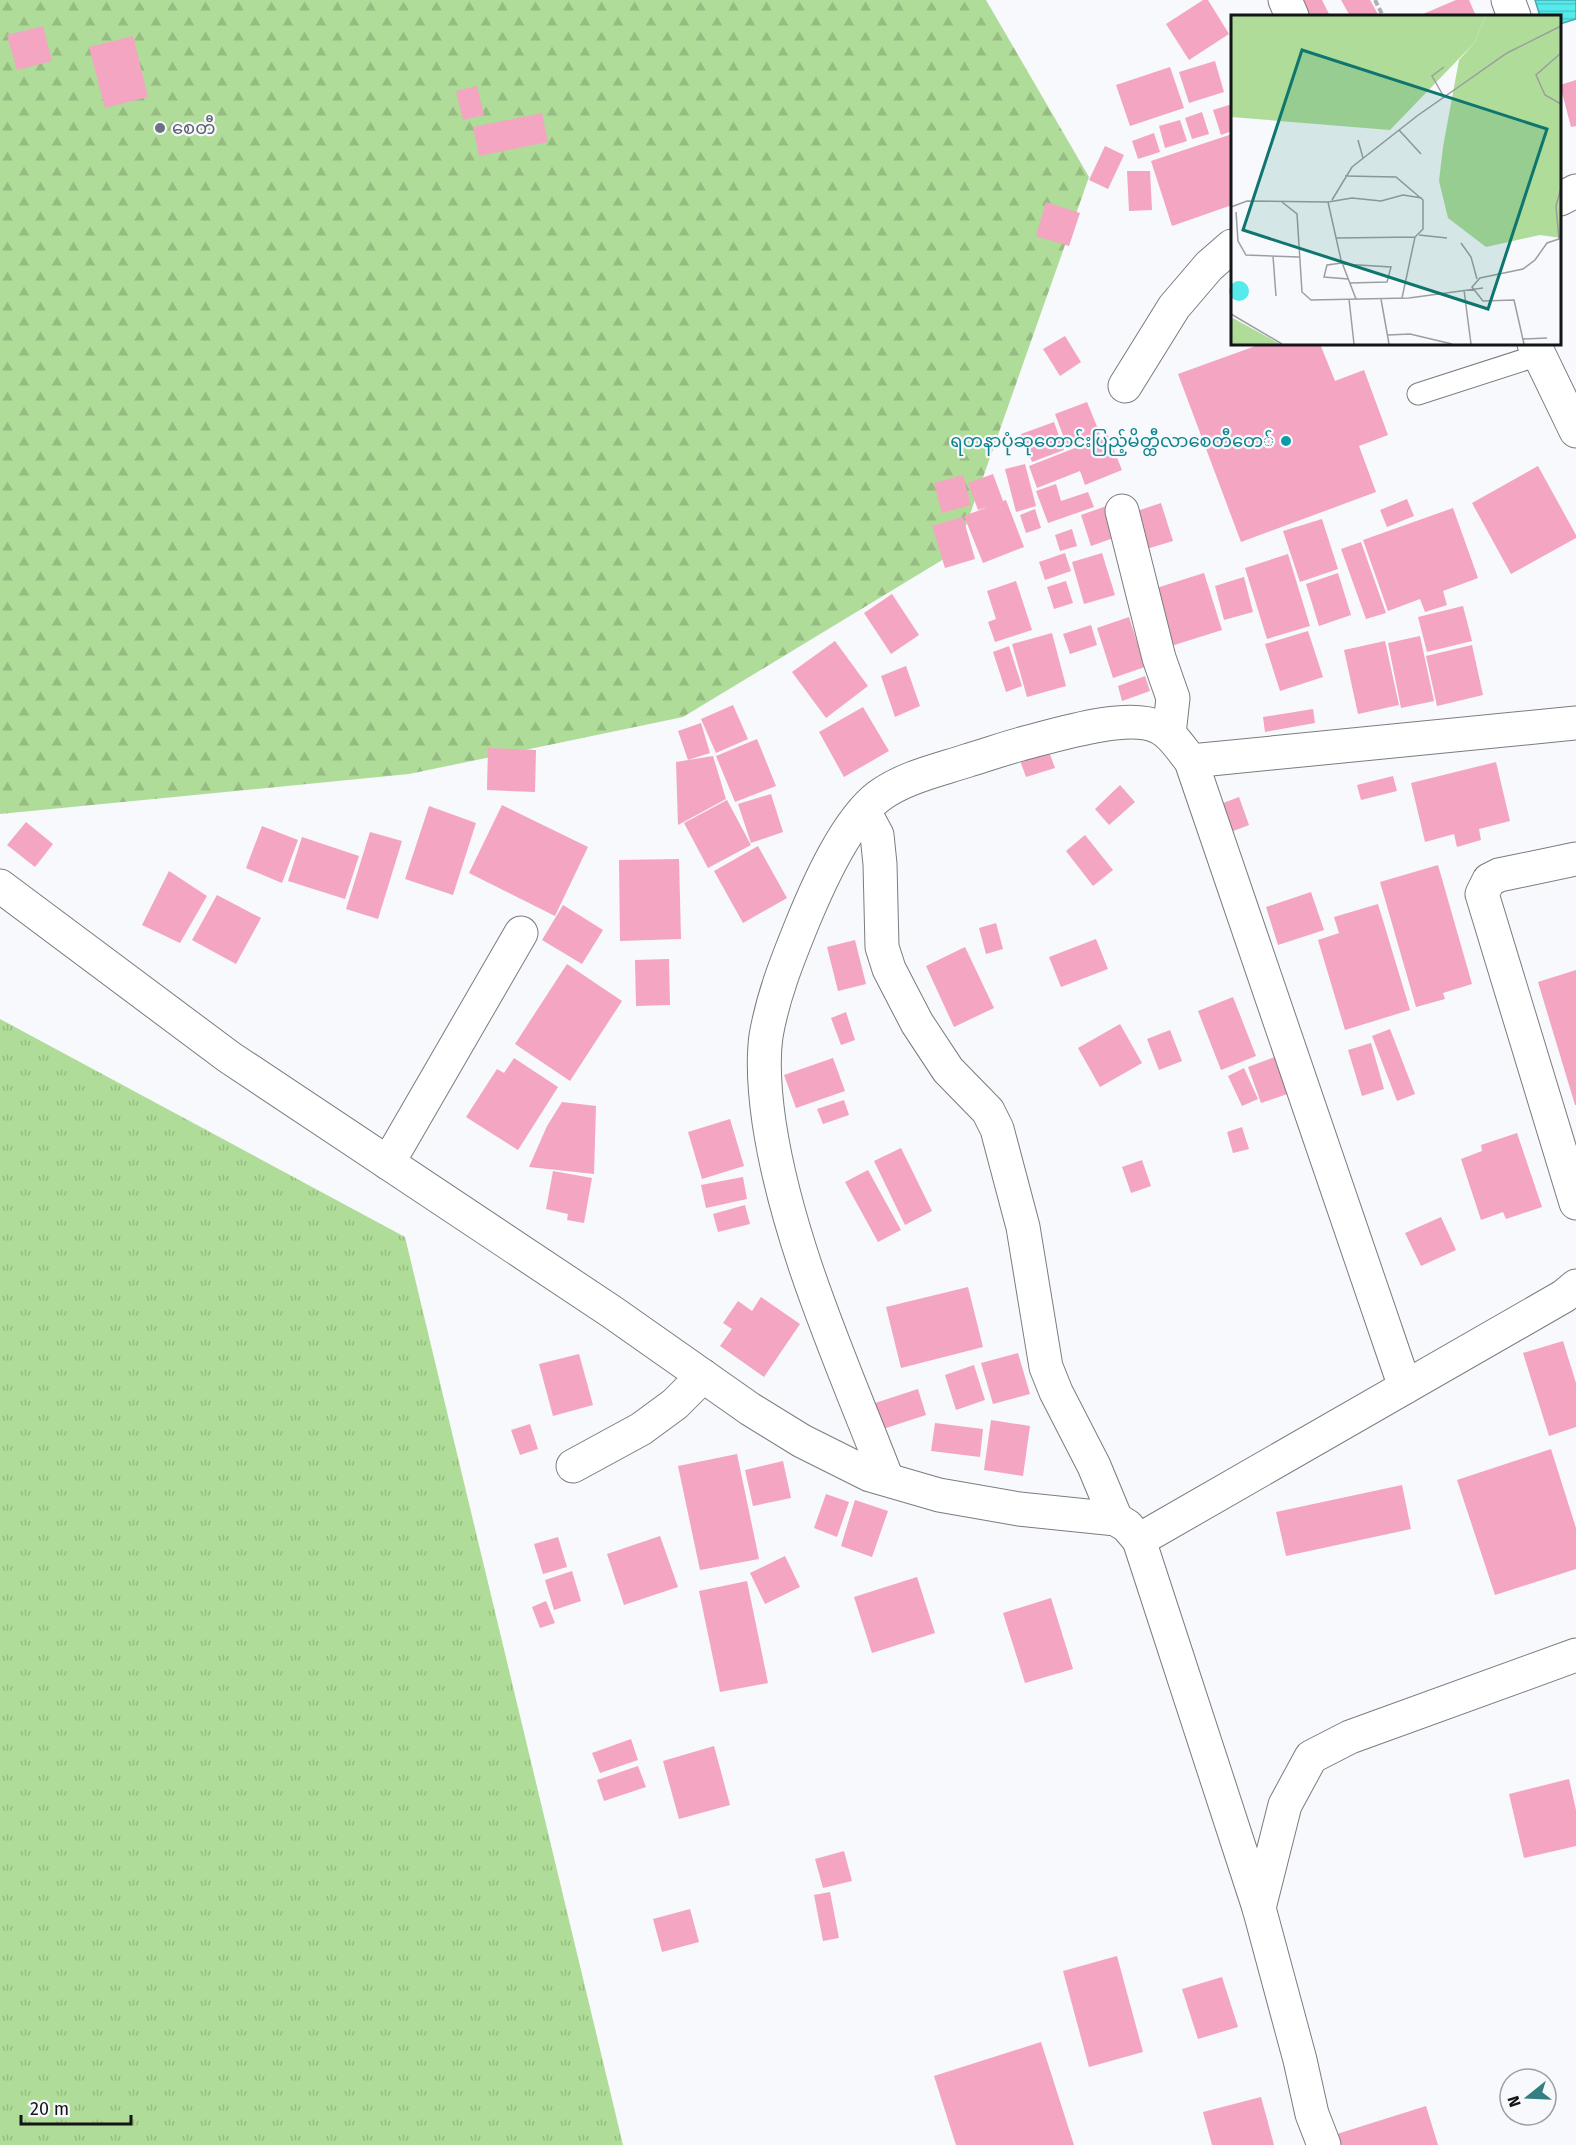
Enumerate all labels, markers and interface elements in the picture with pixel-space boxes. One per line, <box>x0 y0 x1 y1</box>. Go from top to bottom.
inset map <box>1231 15 1561 345</box>
place label: စေတီ <box>172 114 216 139</box>
marker: စေတီ <box>153 121 167 135</box>
place label: ရတနာပုံဆုတောင်းပြည့်မိတ္ထီလာစေတီတေ် <box>950 427 1274 456</box>
marker: ရတနာပုံဆုတောင်းပြည့်မိတ္ထီလာစေတီတေ် <box>1279 434 1293 448</box>
north arrow <box>1498 2067 1558 2127</box>
scale bar <box>21 2088 130 2126</box>
text: N <box>1504 2094 1525 2109</box>
text: 20 m <box>30 2098 69 2120</box>

